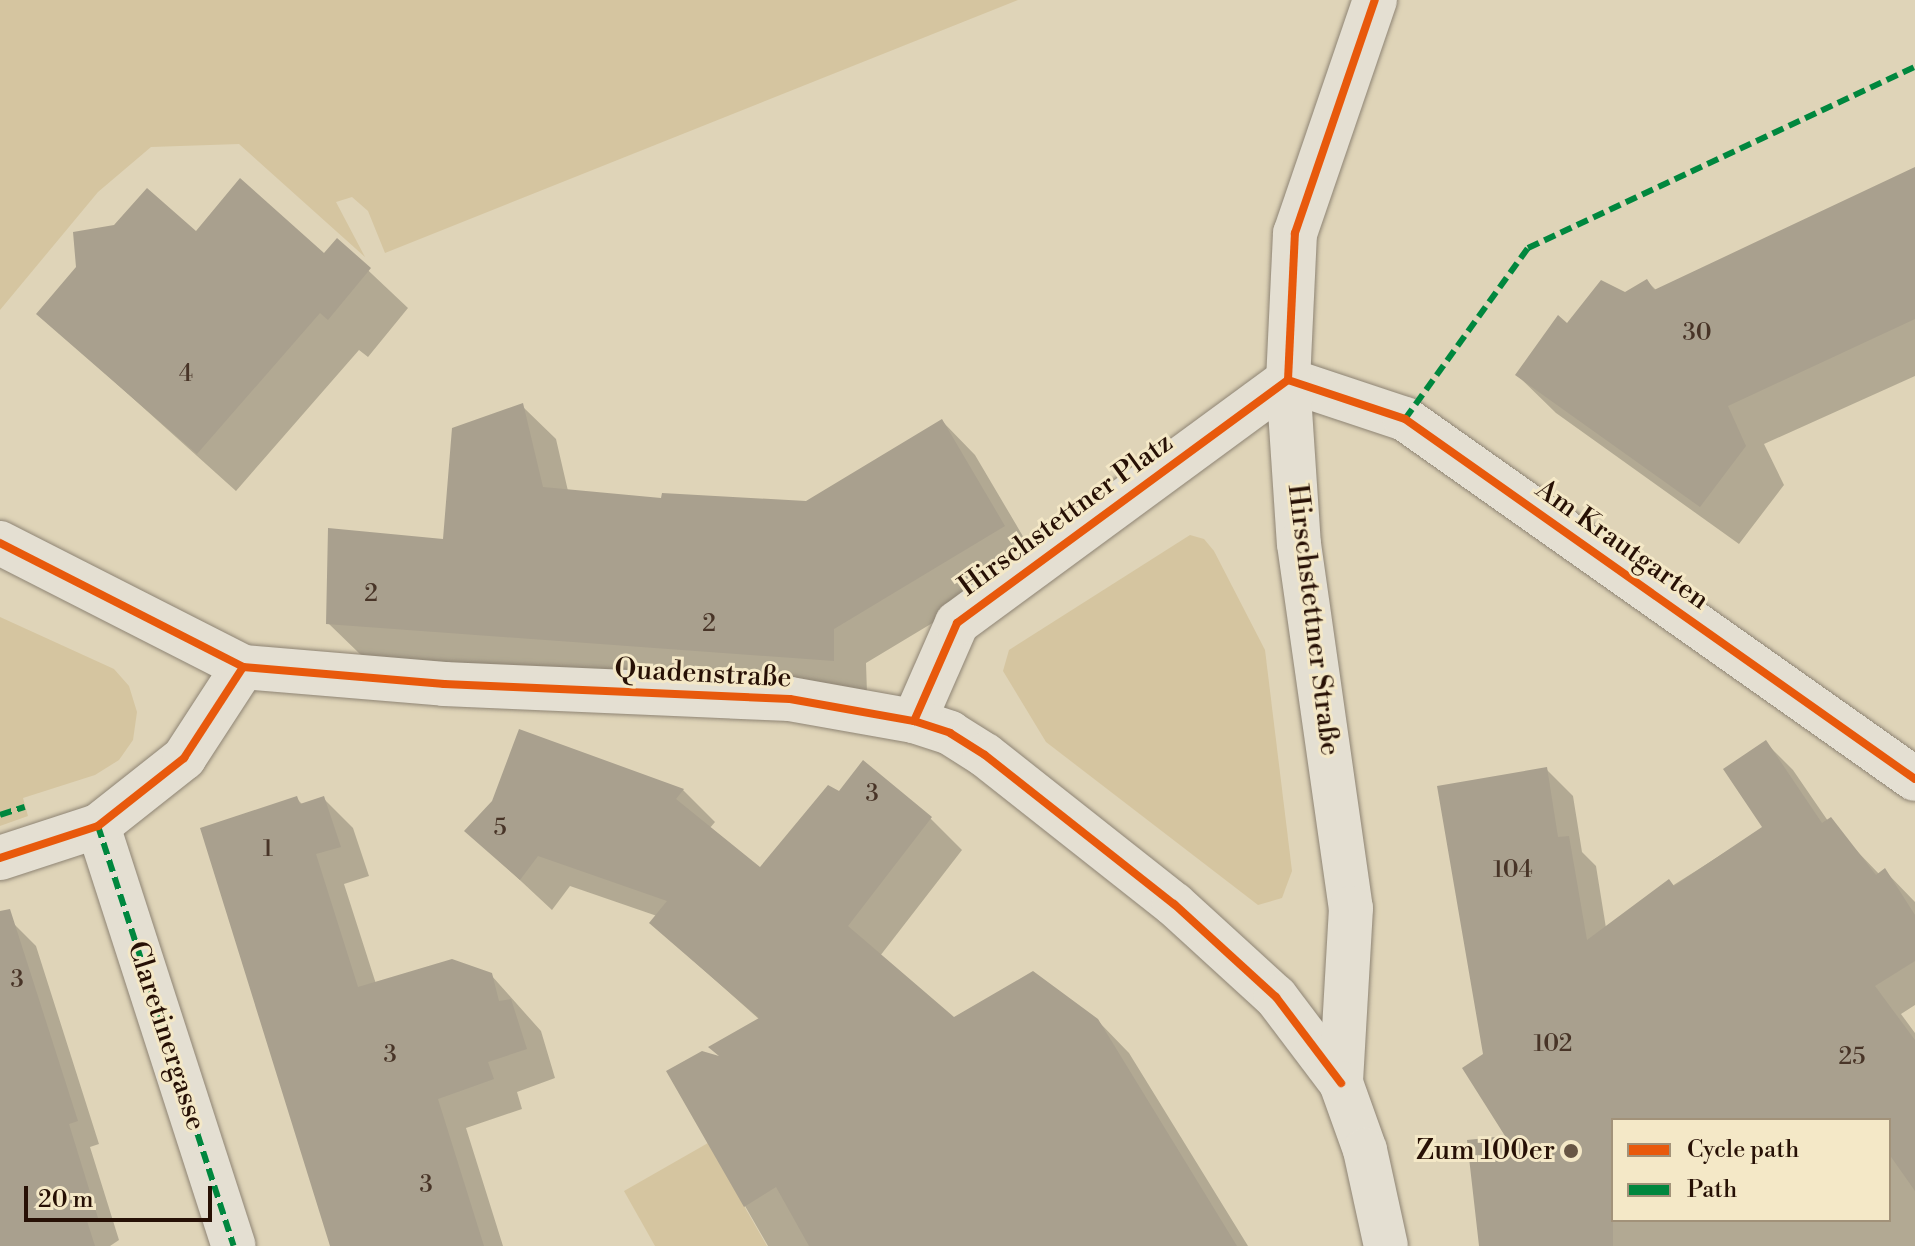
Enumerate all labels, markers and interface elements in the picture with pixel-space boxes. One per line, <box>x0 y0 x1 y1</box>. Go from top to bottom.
house number: 30 <box>1682 320 1712 348</box>
house number: 4 <box>179 361 193 389</box>
street label: Hirschstettner Platz <box>952 426 1180 604</box>
street label: Am Krautgarten <box>1529 473 1715 617</box>
street label: Hirschstettner Straße <box>1280 482 1346 758</box>
house number: 2 <box>364 581 378 609</box>
house number: 2 <box>702 611 716 639</box>
street label: Quadenstraße <box>614 653 792 695</box>
house number: 3 <box>865 781 879 809</box>
house number: 5 <box>493 815 507 843</box>
house number: 1 <box>263 836 273 864</box>
house number: 104 <box>1493 857 1533 885</box>
street label: Claretinergasse <box>120 937 212 1135</box>
house number: 3 <box>10 967 24 995</box>
house number: 102 <box>1534 1031 1572 1059</box>
house number: 3 <box>383 1042 397 1070</box>
house number: 25 <box>1839 1044 1865 1072</box>
legend <box>1611 1118 1891 1222</box>
place label: Zum 100er <box>1416 1134 1555 1168</box>
text: Cycle path <box>1687 1135 1799 1165</box>
marker: Zum 100er <box>1562 1142 1580 1160</box>
scale bar <box>28 1170 216 1220</box>
house number: 3 <box>419 1172 433 1200</box>
text: Path <box>1687 1175 1737 1205</box>
text: 20 m <box>38 1185 94 1215</box>

